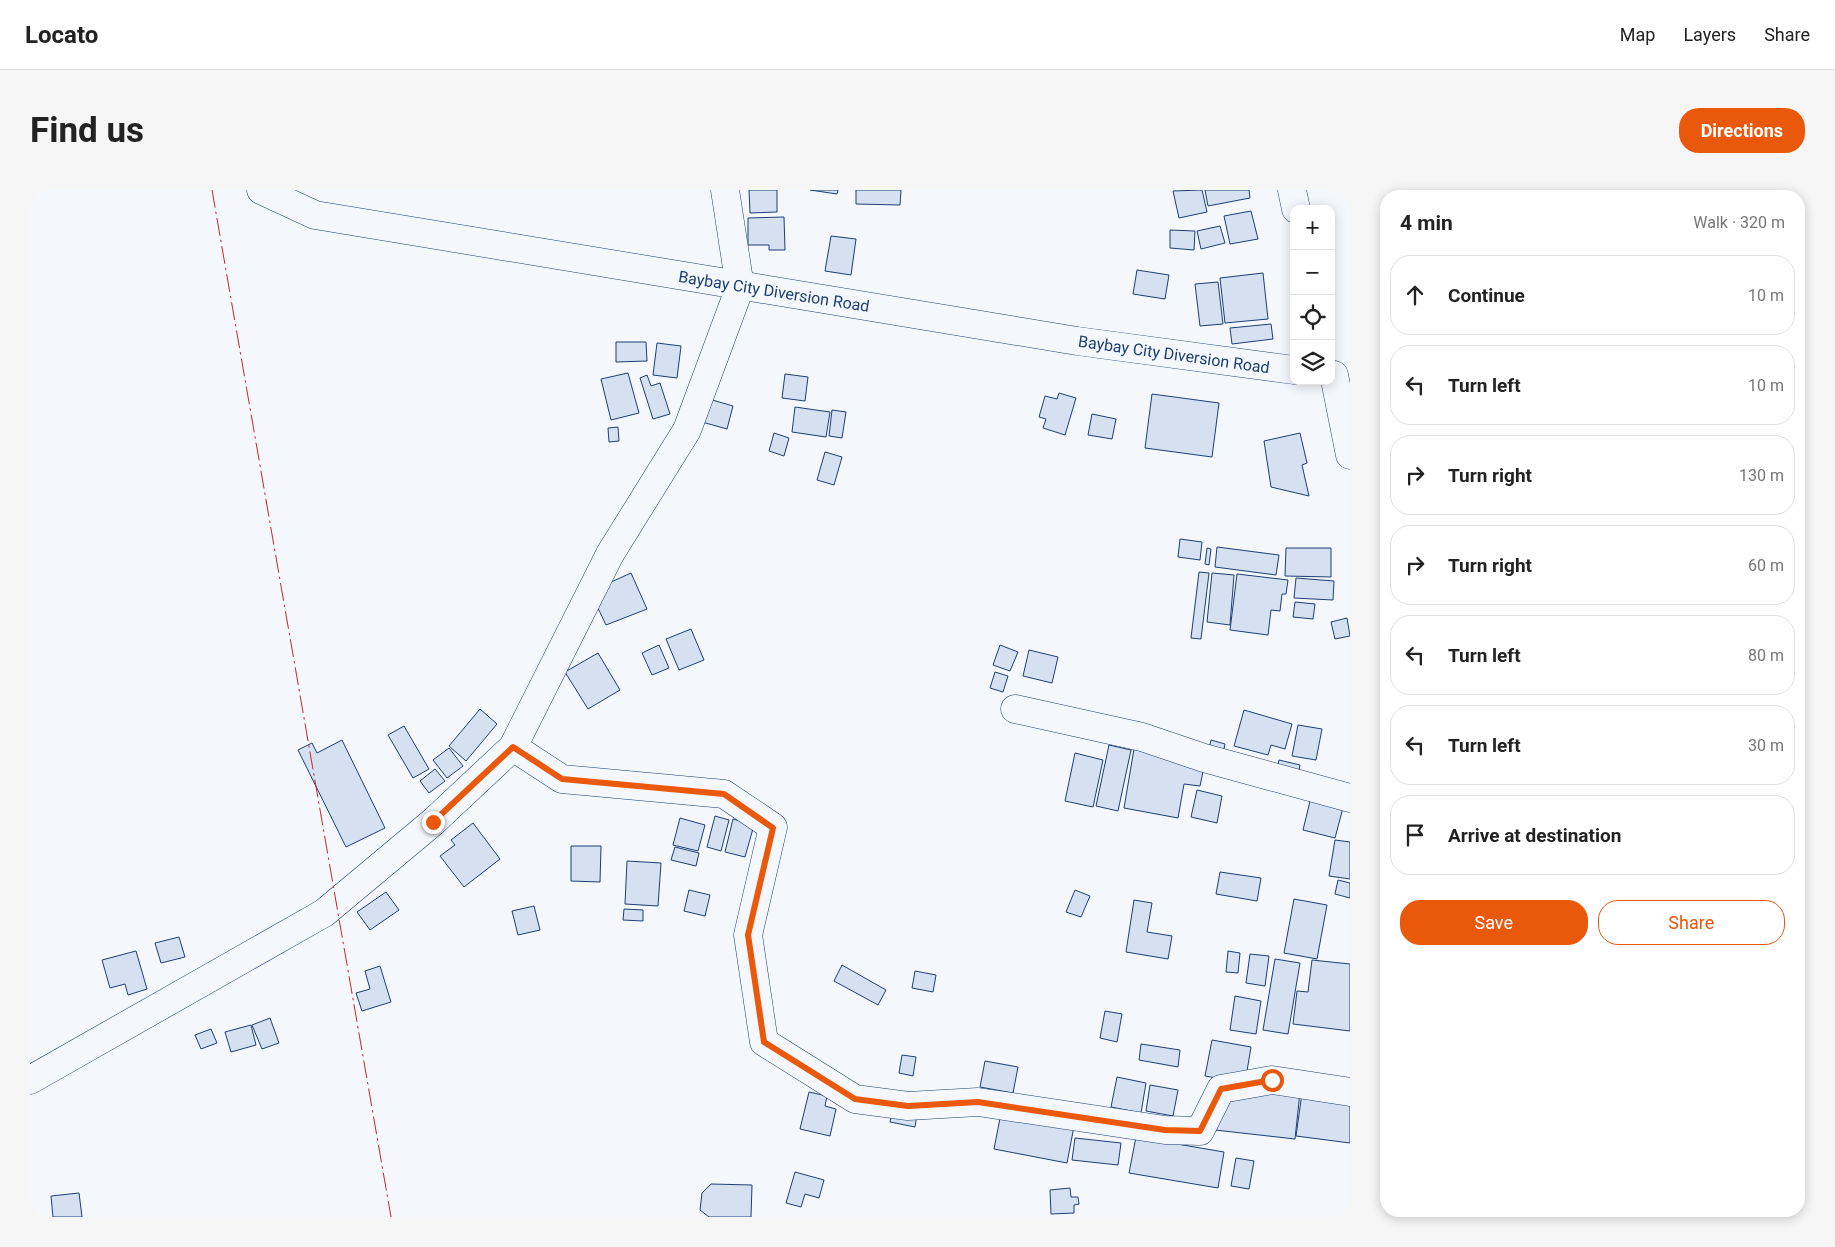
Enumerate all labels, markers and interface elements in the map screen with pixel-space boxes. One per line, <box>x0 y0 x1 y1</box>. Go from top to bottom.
text: Locato <box>25 21 98 49</box>
text: Map <box>1620 24 1655 45</box>
text: Layers <box>1683 24 1736 45</box>
text: Share <box>1764 24 1810 45</box>
button: Directions <box>1679 108 1805 153</box>
text: Find us <box>30 110 144 151</box>
map controls <box>1290 205 1335 385</box>
button: + <box>1290 205 1335 250</box>
text: 4 min <box>1400 211 1453 235</box>
text: Walk · 320 m <box>1693 213 1785 232</box>
button: − <box>1290 250 1335 295</box>
street label: Baybay City Diversion Road <box>677 267 871 316</box>
icon: ahead <box>1401 281 1429 309</box>
text: Continue <box>1448 284 1525 307</box>
text: 10 m <box>1748 286 1784 305</box>
button: locate <box>1290 295 1335 340</box>
street label: Baybay City Diversion Road <box>1077 332 1271 377</box>
button: layers <box>1290 340 1335 385</box>
icon: left <box>1401 371 1429 399</box>
text: Turn left <box>1448 374 1521 397</box>
text: 10 m <box>1748 376 1784 395</box>
icon: right <box>1401 461 1429 489</box>
text: Turn right <box>1448 464 1532 487</box>
text: 130 m <box>1739 466 1784 485</box>
icon: right <box>1401 551 1429 579</box>
text: Turn right <box>1448 554 1532 577</box>
text: 60 m <box>1748 556 1784 575</box>
icon: left <box>1401 641 1429 669</box>
text: Turn left <box>1448 644 1521 667</box>
text: 80 m <box>1748 646 1784 665</box>
icon: left <box>1401 731 1429 759</box>
text: Turn left <box>1448 734 1521 757</box>
text: 30 m <box>1748 736 1784 755</box>
route end <box>422 811 445 834</box>
icon: arrive <box>1401 821 1429 849</box>
text: Arrive at destination <box>1448 824 1621 847</box>
button: Save <box>1400 900 1588 945</box>
button: Share <box>1598 900 1785 945</box>
route start <box>1261 1069 1284 1092</box>

